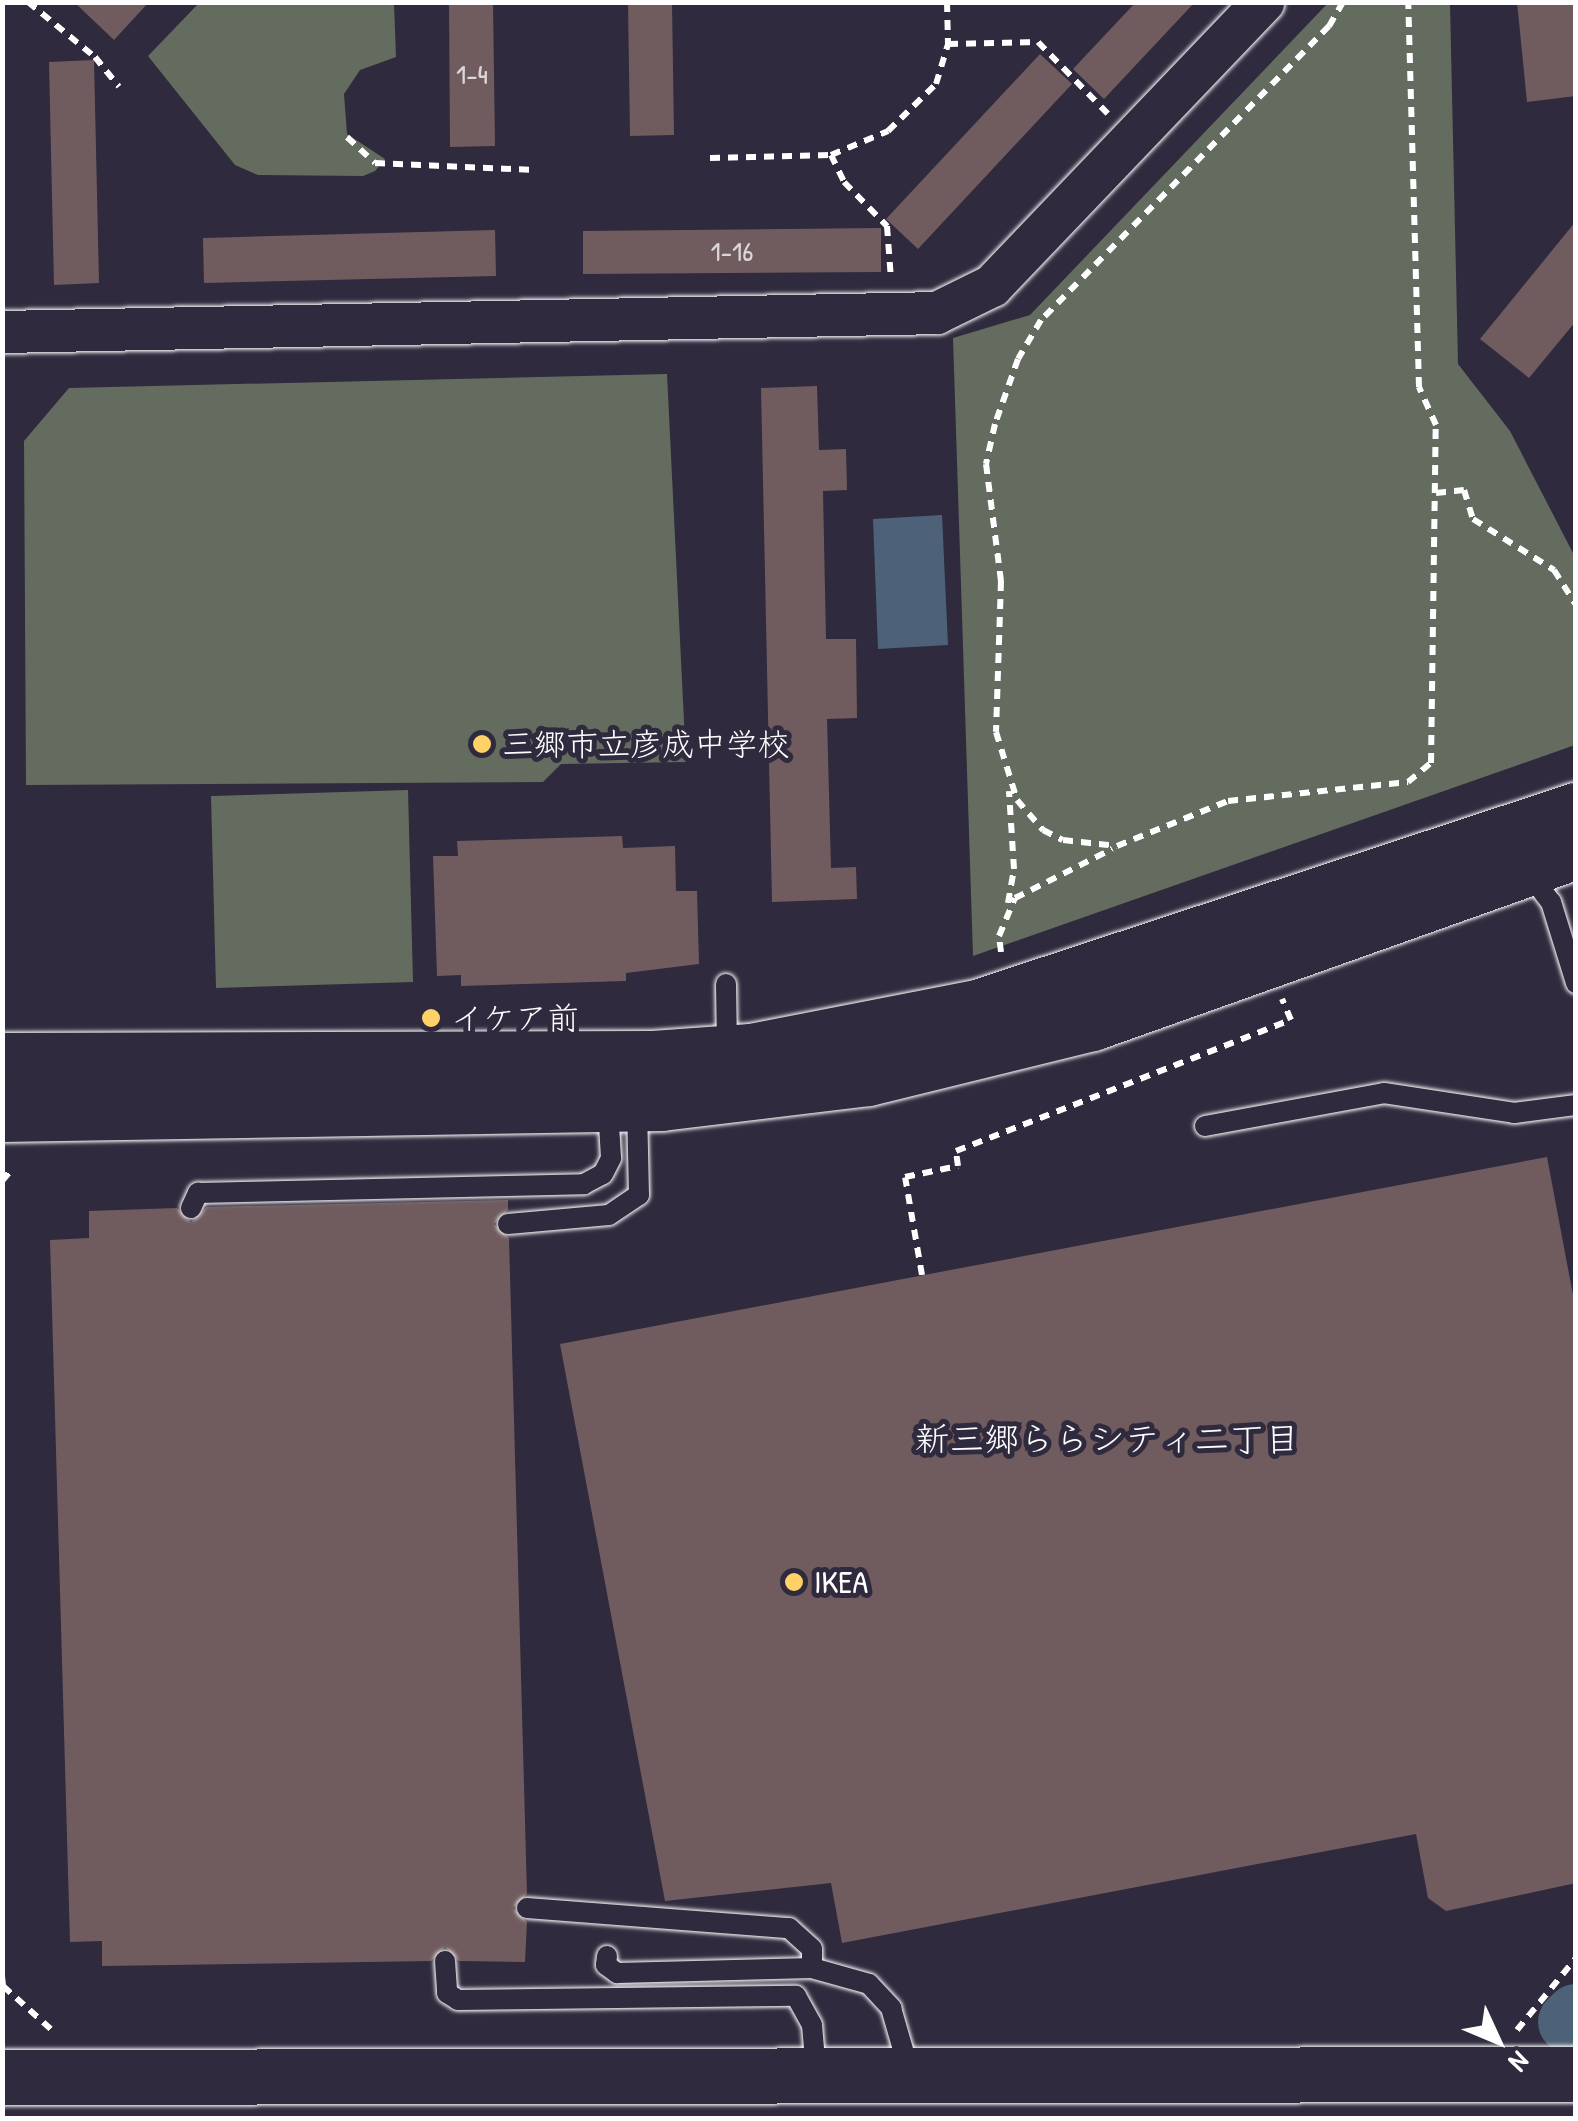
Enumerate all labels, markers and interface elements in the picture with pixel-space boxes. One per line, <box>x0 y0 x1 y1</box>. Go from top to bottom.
house number: 1-4 <box>456 57 488 91</box>
house number: 1-16 <box>711 234 753 268</box>
place label: 三郷市立彦成中学校 <box>502 725 790 763</box>
marker: 三郷市立彦成中学校 <box>471 733 493 755</box>
place label: イケア前 <box>451 999 579 1037</box>
marker: イケア前 <box>420 1007 442 1029</box>
district label: 新三郷ららシティ二丁目 <box>915 1418 1299 1460</box>
place label: IKEA <box>814 1563 868 1601</box>
marker: IKEA <box>783 1571 805 1593</box>
north arrow <box>1448 1991 1548 2091</box>
text: N <box>1501 2043 1538 2080</box>

